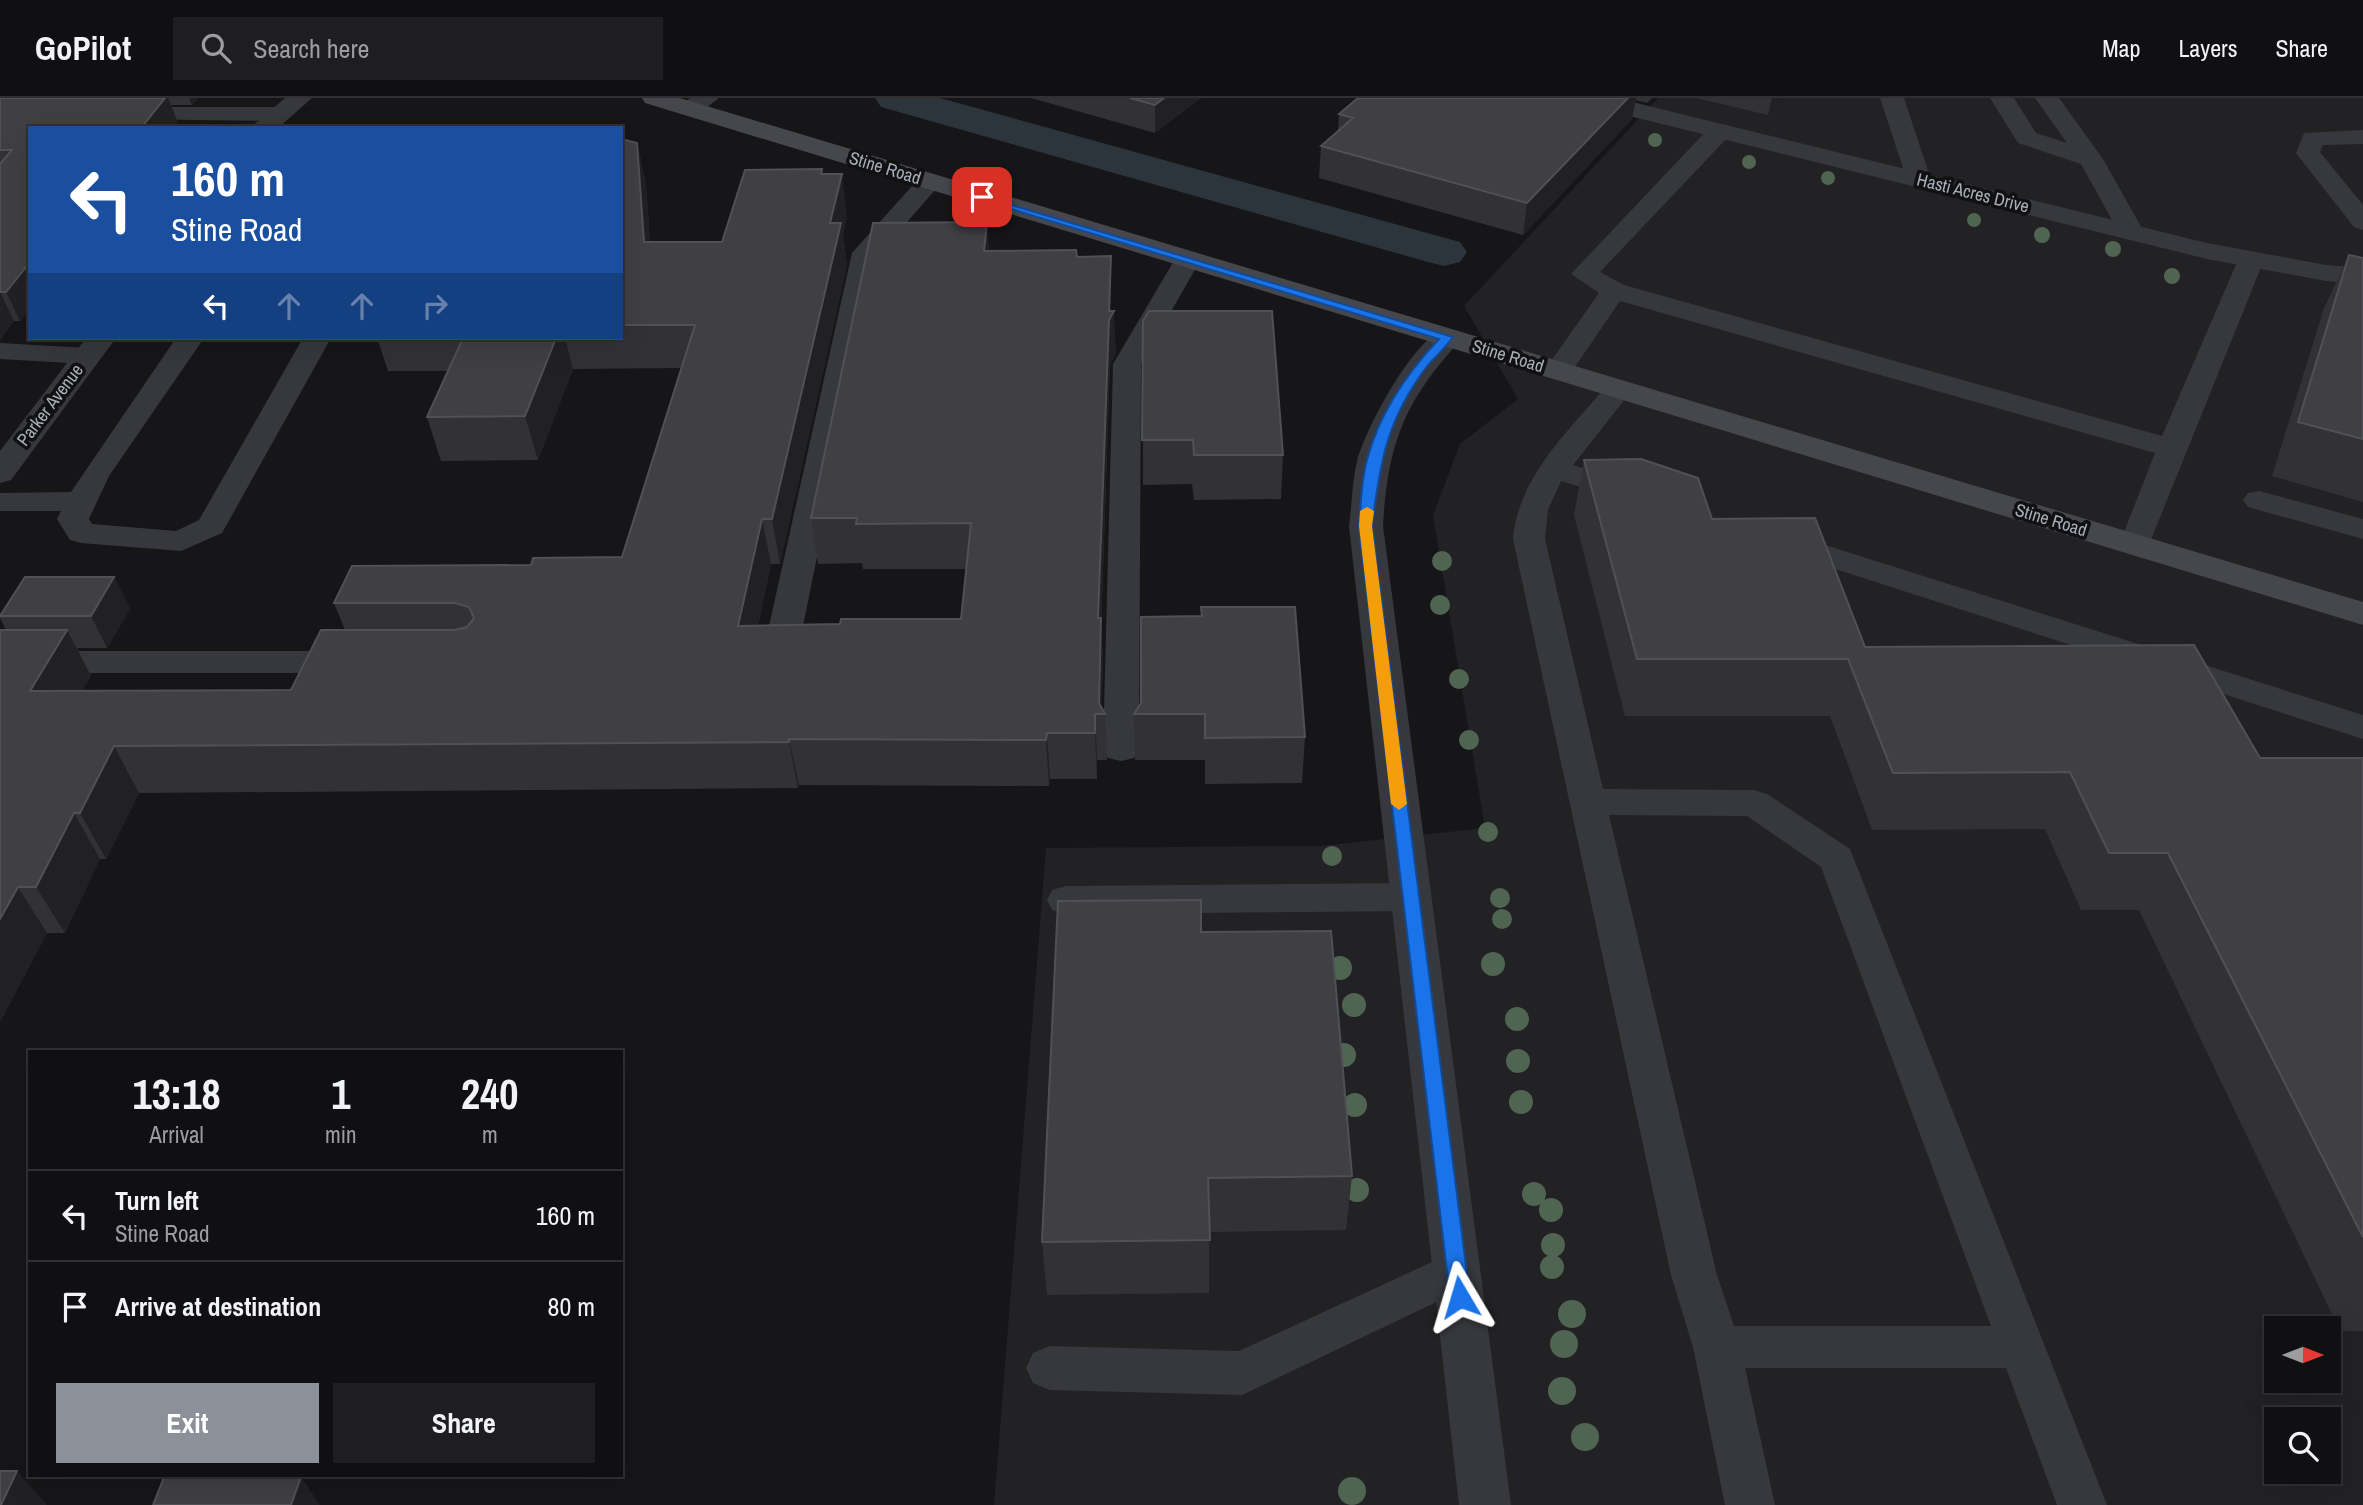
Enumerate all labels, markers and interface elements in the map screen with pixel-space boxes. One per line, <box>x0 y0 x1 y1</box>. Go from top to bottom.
search box <box>173 17 663 80</box>
text: GoPilot <box>35 26 131 70</box>
icon: search <box>197 29 235 67</box>
text: Search here <box>253 31 369 66</box>
text: Map <box>2102 32 2140 64</box>
text: Layers <box>2178 32 2237 64</box>
text: Share <box>2275 32 2328 64</box>
text: 160 m <box>171 145 285 211</box>
street label: Stine Road <box>846 145 924 190</box>
icon: left <box>56 154 147 245</box>
street label: Hasti Acres Drive <box>1914 166 2032 219</box>
pin <box>952 167 1012 227</box>
icon: arrive <box>963 178 1001 216</box>
text: Stine Road <box>171 208 302 251</box>
icon: left <box>197 287 235 325</box>
icon: ahead <box>270 287 308 325</box>
icon: ahead <box>343 287 381 325</box>
icon: right <box>416 287 454 325</box>
street label: Stine Road <box>1469 333 1547 378</box>
street label: Parker Avenue <box>11 359 89 451</box>
street label: Stine Road <box>2012 497 2090 542</box>
text: 13:18 <box>133 1066 221 1122</box>
text: 1 <box>331 1066 350 1122</box>
text: 240 <box>461 1066 519 1122</box>
text: Arrival <box>149 1119 204 1150</box>
text: min <box>325 1119 357 1150</box>
text: m <box>482 1119 498 1150</box>
text: Turn left <box>115 1183 199 1218</box>
icon: left <box>56 1197 94 1235</box>
text: 160 m <box>536 1198 595 1233</box>
text: Stine Road <box>115 1218 209 1249</box>
position arrow <box>1423 1260 1497 1334</box>
icon: arrive <box>56 1288 94 1326</box>
text: Arrive at destination <box>115 1289 321 1324</box>
text: 80 m <box>548 1289 595 1324</box>
north arrow <box>2264 1316 2342 1393</box>
map controls <box>2264 1316 2341 1484</box>
button: Exit <box>56 1383 319 1463</box>
button: Share <box>333 1383 595 1463</box>
button: search <box>2264 1407 2341 1484</box>

